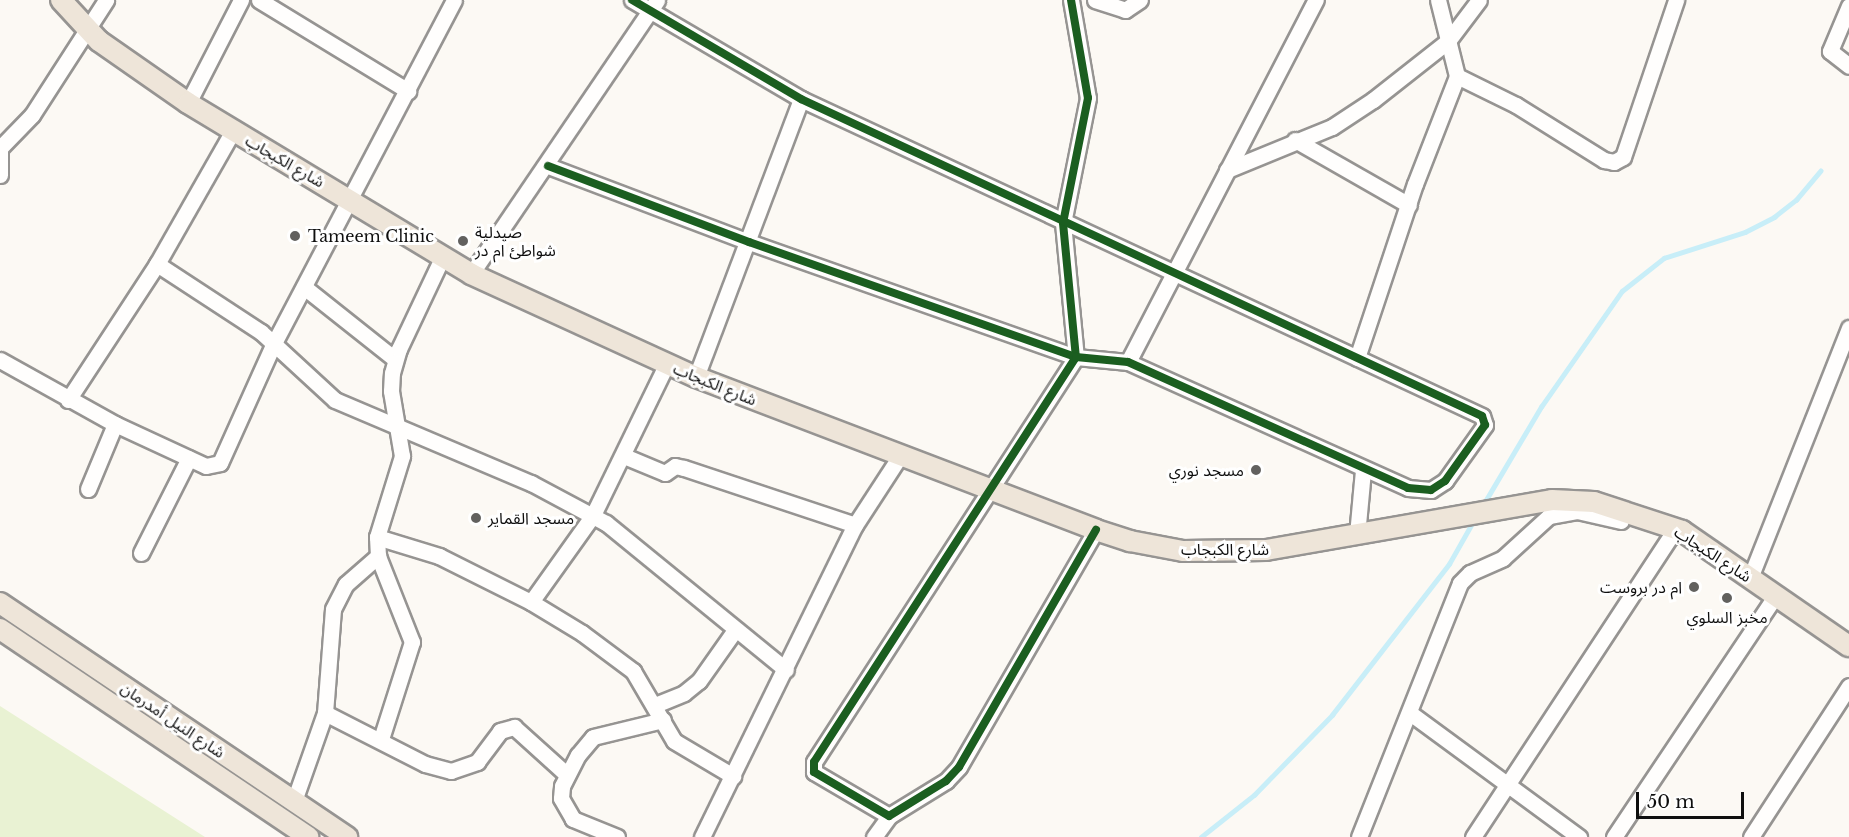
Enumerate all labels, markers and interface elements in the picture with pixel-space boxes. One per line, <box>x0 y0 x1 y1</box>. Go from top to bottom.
street label: شارع الكبجاب <box>242 131 328 191</box>
place label: صيدلية شواطئ ام در <box>475 222 556 260</box>
place label: Tameem Clinic <box>308 226 434 246</box>
marker: Tameem Clinic <box>286 227 304 245</box>
marker: صيدلية شواطئ ام در <box>456 234 470 248</box>
street label: شارع الكبجاب <box>671 359 759 409</box>
place label: مسجد نوري <box>1169 460 1244 480</box>
marker: مسجد نوري <box>1249 463 1263 477</box>
place label: مسجد القماير <box>488 508 574 528</box>
marker: مسجد القماير <box>469 511 483 525</box>
street label: شارع الكبجاب <box>1671 522 1755 586</box>
street label: شارع الكبجاب <box>1181 539 1269 559</box>
place label: ام در بروست <box>1600 577 1682 597</box>
marker: ام در بروست <box>1687 580 1701 594</box>
marker: مخبز السلوي <box>1720 591 1734 605</box>
place label: مخبز السلوي <box>1686 607 1768 627</box>
street label: شارع النيل أمدرمان <box>117 678 229 762</box>
scale bar <box>1639 780 1747 818</box>
text: 50 m <box>1647 791 1695 813</box>

